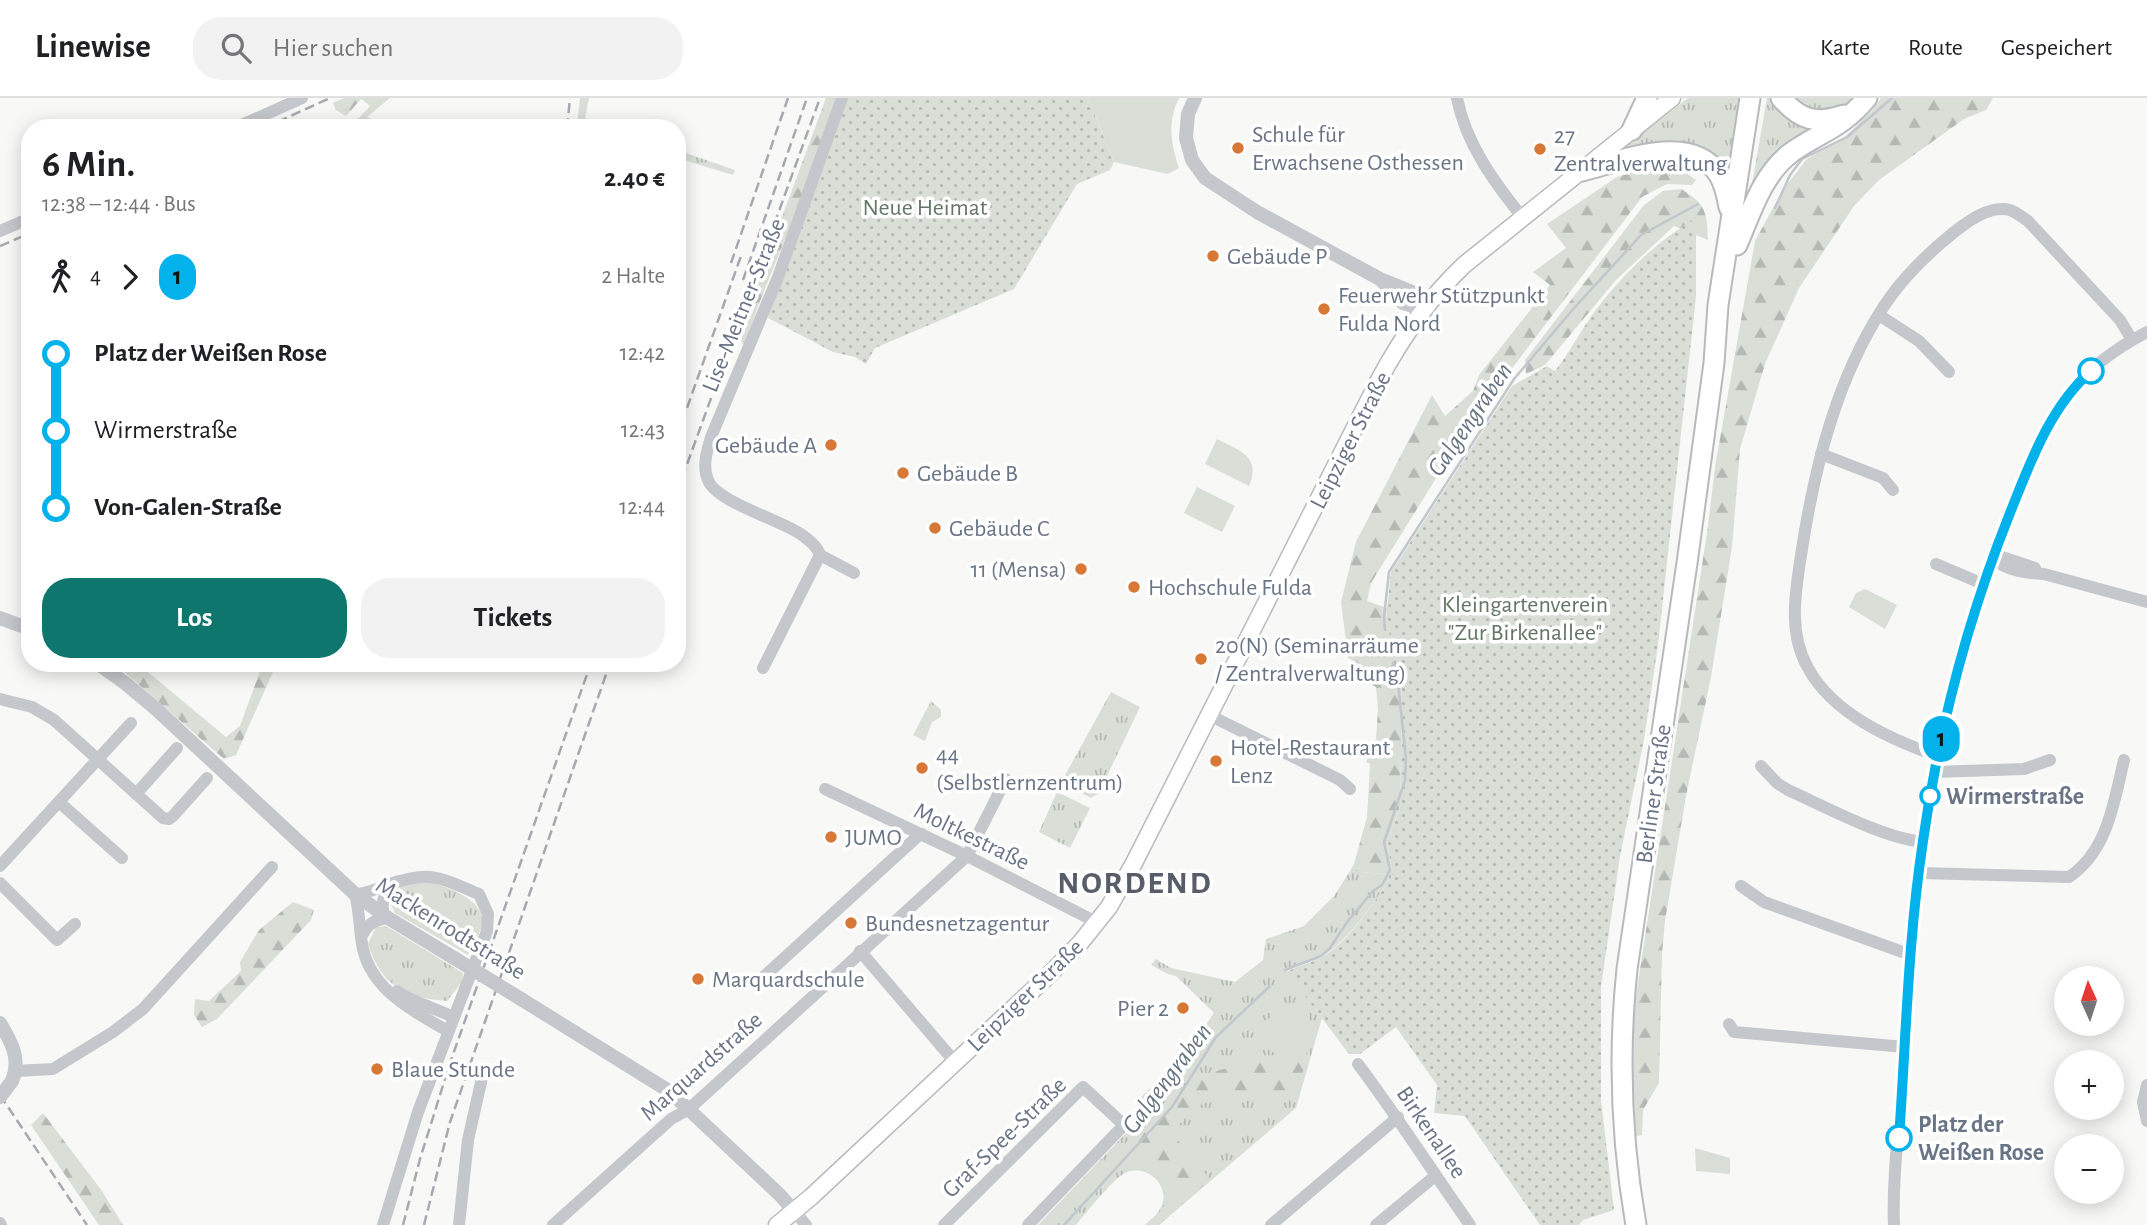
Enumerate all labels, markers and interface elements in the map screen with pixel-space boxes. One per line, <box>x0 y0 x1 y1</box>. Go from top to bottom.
search box <box>193 17 683 80</box>
icon: search <box>217 29 255 67</box>
text: Linewise <box>35 31 151 64</box>
text: Hier suchen <box>273 35 393 61</box>
text: Karte <box>1820 36 1870 60</box>
text: Route <box>1908 36 1963 60</box>
text: Gespeichert <box>2001 36 2112 60</box>
place label: Schule für Erwachsene Osthessen <box>1252 123 1464 175</box>
place label: 27 Zentralverwaltung <box>1554 124 1727 176</box>
marker: Schule für Erwachsene Osthessen <box>1230 140 1246 156</box>
marker: 27 Zentralverwaltung <box>1532 141 1548 157</box>
text: 6 Min. <box>42 146 135 184</box>
text: 2.40 € <box>604 165 665 191</box>
text: 12:38 – 12:44 · Bus <box>42 193 196 216</box>
park label: Neue Heimat <box>863 196 988 220</box>
street label: Lise-Meitner-Straße <box>698 215 790 396</box>
place label: Gebäude P <box>1227 245 1328 269</box>
marker: Gebäude P <box>1205 248 1221 264</box>
icon: walk <box>42 258 80 296</box>
icon: forward <box>111 258 149 296</box>
text: 4 <box>90 265 101 288</box>
text: 1 <box>173 265 182 289</box>
text: 2 Halte <box>602 265 665 288</box>
place label: Feuerwehr Stützpunkt Fulda Nord <box>1338 284 1545 336</box>
marker: Feuerwehr Stützpunkt Fulda Nord <box>1316 301 1332 317</box>
text: Platz der Weißen Rose <box>94 340 327 366</box>
text: 12:42 <box>620 342 665 365</box>
water label: Galgengraben <box>1423 358 1517 481</box>
unlabelled marker <box>2078 358 2104 384</box>
street label: Leipziger Straße <box>1306 368 1396 513</box>
text: Wirmerstraße <box>94 417 238 443</box>
text: 12:43 <box>621 419 665 442</box>
place label: Gebäude A <box>715 434 817 458</box>
marker: Gebäude A <box>823 437 839 453</box>
place label: Gebäude B <box>917 462 1018 486</box>
marker: Gebäude B <box>895 465 911 481</box>
text: Von-Galen-Straße <box>94 494 282 520</box>
text: 12:44 <box>619 496 665 519</box>
place label: Gebäude C <box>949 517 1050 541</box>
marker: Gebäude C <box>927 520 943 536</box>
place label: 11 (Mensa) <box>970 558 1067 582</box>
marker: 11 (Mensa) <box>1073 561 1089 577</box>
place label: Hochschule Fulda <box>1148 576 1312 600</box>
button: Los <box>42 578 347 658</box>
button: Tickets <box>361 578 665 658</box>
marker: Hochschule Fulda <box>1126 579 1142 595</box>
park label: Kleingartenverein "Zur Birkenallee" <box>1442 593 1608 645</box>
place label: 20(N) (Seminarräume / Zentralverwaltung) <box>1215 634 1419 686</box>
marker: 20(N) (Seminarräume / Zentralverwaltung) <box>1193 651 1209 667</box>
line badge: 1 <box>1918 716 1964 762</box>
street label: Berliner Straße <box>1632 723 1676 865</box>
text: 1 <box>1937 727 1945 751</box>
place label: Hotel-Restaurant Lenz <box>1230 736 1391 788</box>
place label: 44 (Selbstlernzentrum) <box>936 743 1124 795</box>
marker: Hotel-Restaurant Lenz <box>1208 753 1224 769</box>
marker: 44 (Selbstlernzentrum) <box>914 760 930 776</box>
place label: Wirmerstraße <box>1946 785 2084 809</box>
marker: Wirmerstraße <box>1920 786 1940 806</box>
street label: Moltkestraße <box>910 799 1033 875</box>
place label: JUMO <box>845 826 902 850</box>
marker: JUMO <box>823 829 839 845</box>
district label: NORDEND <box>1057 867 1213 899</box>
street label: Mackenrodtstraße <box>371 873 530 985</box>
place label: Bundesnetzagentur <box>865 912 1050 936</box>
marker: Bundesnetzagentur <box>843 915 859 931</box>
street label: Leipziger Straße <box>963 935 1088 1057</box>
north arrow <box>2054 966 2124 1036</box>
map controls <box>2054 966 2124 1204</box>
place label: Marquardschule <box>712 968 865 992</box>
marker: Marquardschule <box>690 971 706 987</box>
place label: Pier 2 <box>1117 997 1169 1021</box>
marker: Pier 2 <box>1175 1000 1191 1016</box>
street label: Marquardstraße <box>636 1008 767 1126</box>
water label: Galgengraben <box>1117 1019 1216 1139</box>
button: + <box>2054 1050 2124 1120</box>
place label: Blaue Stunde <box>391 1058 515 1082</box>
marker: Blaue Stunde <box>369 1061 385 1077</box>
street label: Graf-Spee-Straße <box>938 1073 1071 1203</box>
street label: Birkenallee <box>1392 1082 1471 1183</box>
place label: Platz der Weißen Rose <box>1918 1113 2044 1165</box>
marker: Platz der Weißen Rose <box>1886 1125 1912 1151</box>
button: − <box>2054 1134 2124 1204</box>

